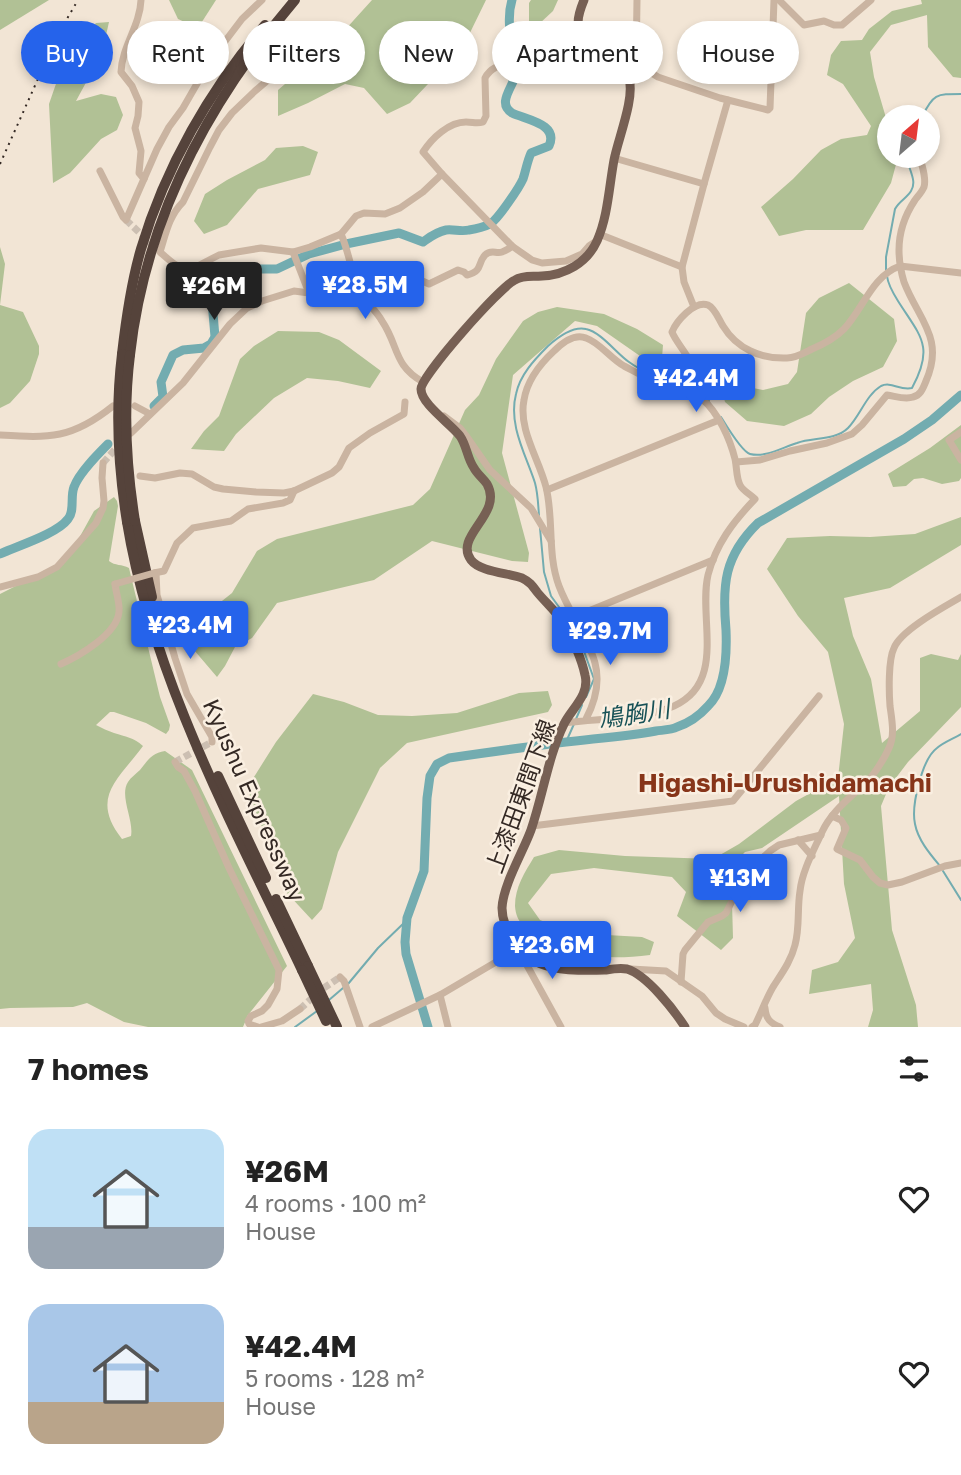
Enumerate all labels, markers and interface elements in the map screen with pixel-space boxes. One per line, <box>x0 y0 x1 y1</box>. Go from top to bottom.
chip: Buy <box>21 21 113 84</box>
chip: Rent <box>127 21 229 84</box>
chip: Filters <box>243 21 365 84</box>
chip: New <box>379 21 478 84</box>
chip: Apartment <box>492 21 663 84</box>
chip: House <box>677 21 799 84</box>
north arrow <box>877 105 940 168</box>
map controls <box>877 105 940 168</box>
pin: ¥26M <box>173 262 255 322</box>
pin: ¥28.5M <box>308 262 422 321</box>
text: ¥28.5M <box>322 270 408 298</box>
text: ¥26M <box>182 271 246 299</box>
pin: ¥42.4M <box>639 354 753 414</box>
text: ¥42.4M <box>653 363 739 391</box>
pin: ¥23.4M <box>133 602 247 661</box>
pin: ¥29.7M <box>553 608 667 667</box>
text: ¥23.4M <box>147 610 233 638</box>
text: ¥29.7M <box>568 616 652 644</box>
water label: 鳩胸川 <box>596 693 675 733</box>
street label: Kyushu Expressway <box>198 694 312 906</box>
street label: 上漆田東間下線 <box>479 716 561 876</box>
district label: Higashi-Urushidamachi <box>638 767 932 798</box>
pin: ¥13M <box>699 855 781 914</box>
text: ¥13M <box>709 863 771 891</box>
pin: ¥23.6M <box>495 922 609 981</box>
text: ¥23.6M <box>509 930 595 958</box>
icon: filters <box>895 1050 933 1088</box>
text: 7 homes <box>28 1051 149 1087</box>
text: ¥26M <box>245 1153 329 1189</box>
icon: home <box>84 1157 168 1241</box>
icon: heart <box>895 1180 933 1218</box>
text: 4 rooms · 100 m² <box>245 1189 426 1217</box>
text: House <box>245 1217 316 1245</box>
text: ¥42.4M <box>245 1328 357 1364</box>
icon: home <box>84 1332 168 1416</box>
icon: heart <box>895 1355 933 1393</box>
text: 5 rooms · 128 m² <box>245 1364 424 1392</box>
text: House <box>245 1392 316 1420</box>

